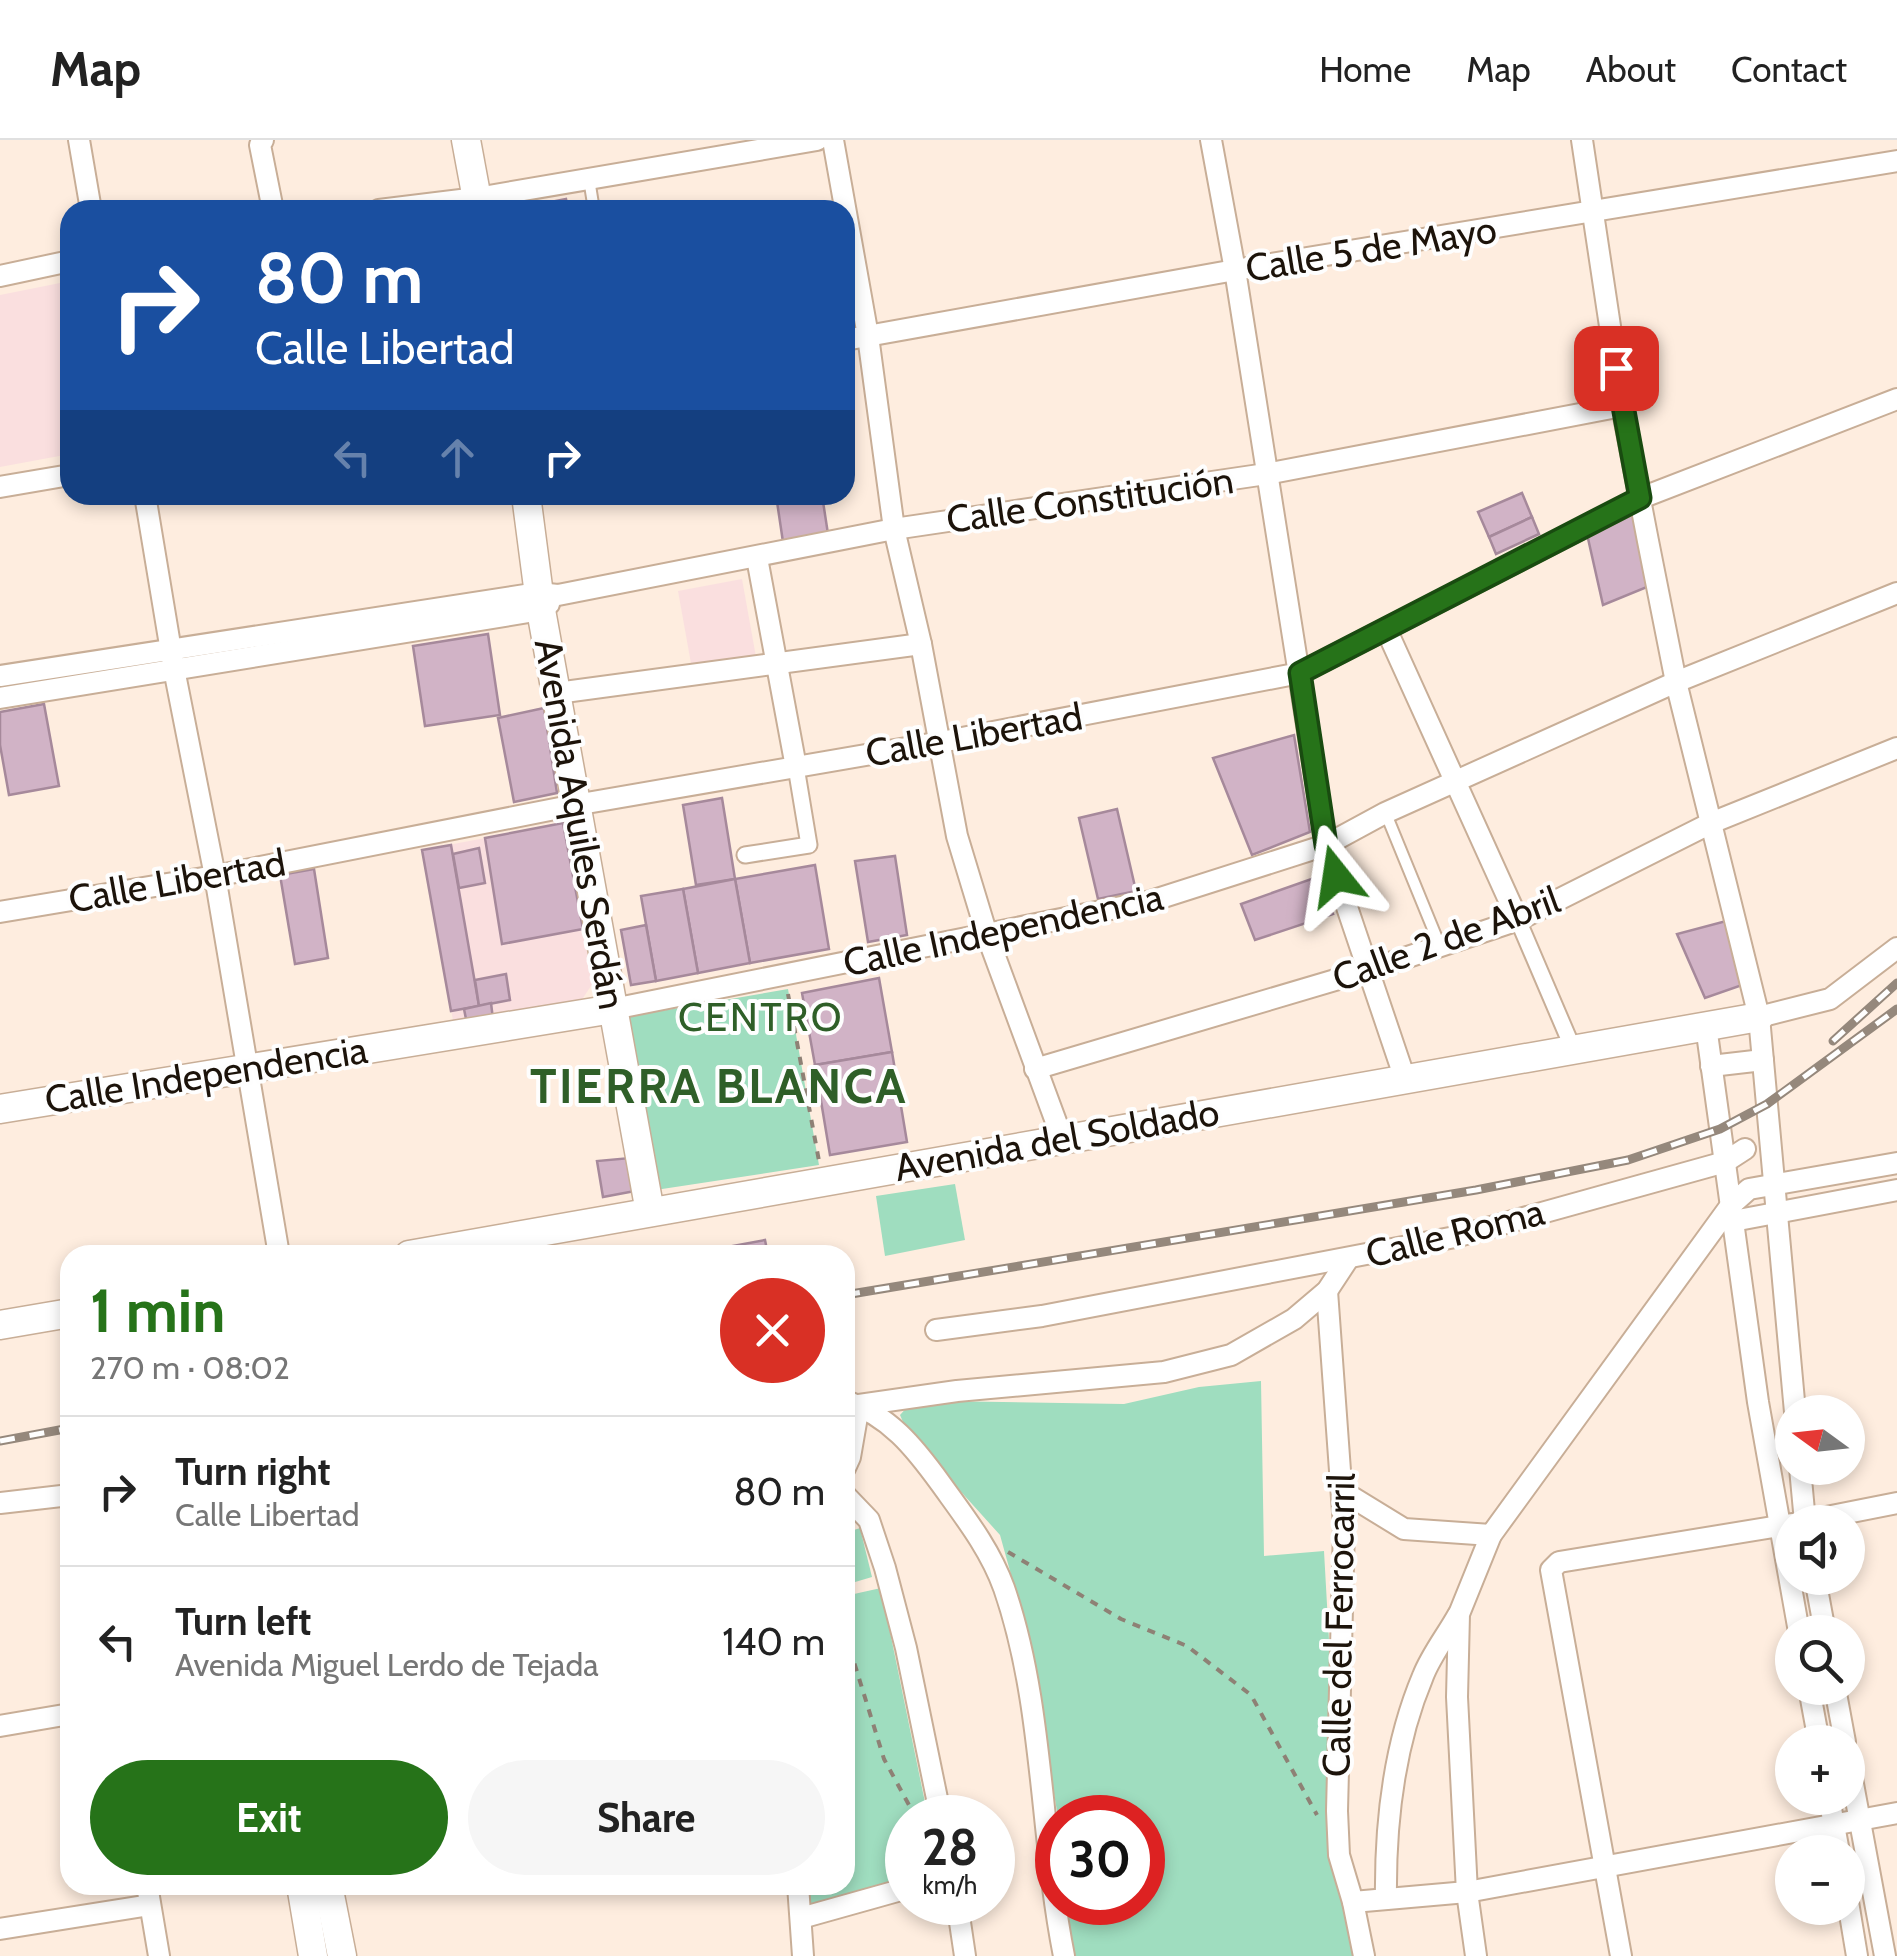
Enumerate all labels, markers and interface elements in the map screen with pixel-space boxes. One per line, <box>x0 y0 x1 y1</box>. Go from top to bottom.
text: Map <box>50 40 141 98</box>
text: Home <box>1319 48 1411 91</box>
text: Map <box>1466 48 1531 91</box>
text: About <box>1586 48 1676 91</box>
text: Contact <box>1731 48 1847 91</box>
street label: Calle 5 de Mayo <box>1242 205 1500 292</box>
text: 80 m <box>255 235 423 321</box>
icon: right <box>90 240 220 370</box>
text: Calle Libertad <box>255 321 515 375</box>
pin <box>1574 326 1659 411</box>
icon: arrive <box>1589 341 1644 396</box>
icon: left <box>325 430 380 485</box>
icon: ahead <box>430 430 485 485</box>
icon: right <box>535 430 590 485</box>
street label: Calle Constitución <box>943 456 1236 543</box>
street label: Avenida Aquiles Serdán <box>525 635 636 1013</box>
street label: Calle Libertad <box>862 692 1086 777</box>
position arrow <box>1284 824 1388 928</box>
street label: Calle Libertad <box>65 838 289 923</box>
street label: Calle Independencia <box>839 873 1167 986</box>
street label: Calle 2 de Abril <box>1326 876 1566 1001</box>
district label: CENTRO <box>678 992 844 1041</box>
street label: Calle Independencia <box>41 1026 370 1123</box>
district label: TIERRA BLANCA <box>530 1057 908 1115</box>
street label: Avenida del Soldado <box>891 1088 1223 1191</box>
street label: Calle Roma <box>1361 1188 1549 1277</box>
text: 1 min <box>90 1274 225 1347</box>
button: close <box>720 1278 825 1383</box>
text: 270 m · 08:02 <box>90 1348 290 1387</box>
north arrow <box>1775 1395 1865 1485</box>
map controls <box>1775 1395 1865 1925</box>
text: Turn right <box>175 1448 331 1495</box>
icon: right <box>90 1464 145 1519</box>
text: 80 m <box>734 1468 825 1515</box>
street label: Calle del Ferrocarril <box>1312 1473 1365 1777</box>
text: Calle Libertad <box>175 1495 360 1534</box>
button: sound <box>1775 1505 1865 1595</box>
text: Turn left <box>175 1598 311 1645</box>
icon: left <box>90 1614 145 1669</box>
button: search <box>1775 1615 1865 1705</box>
text: 140 m <box>722 1618 825 1665</box>
text: Avenida Miguel Lerdo de Tejada <box>175 1645 599 1684</box>
button: + <box>1775 1725 1865 1815</box>
button: Exit <box>90 1760 448 1875</box>
button: Share <box>468 1760 825 1875</box>
speed limit sign: 30 <box>1035 1795 1165 1925</box>
text: 28 <box>922 1817 978 1878</box>
button: − <box>1775 1835 1865 1925</box>
text: km/h <box>923 1870 977 1900</box>

